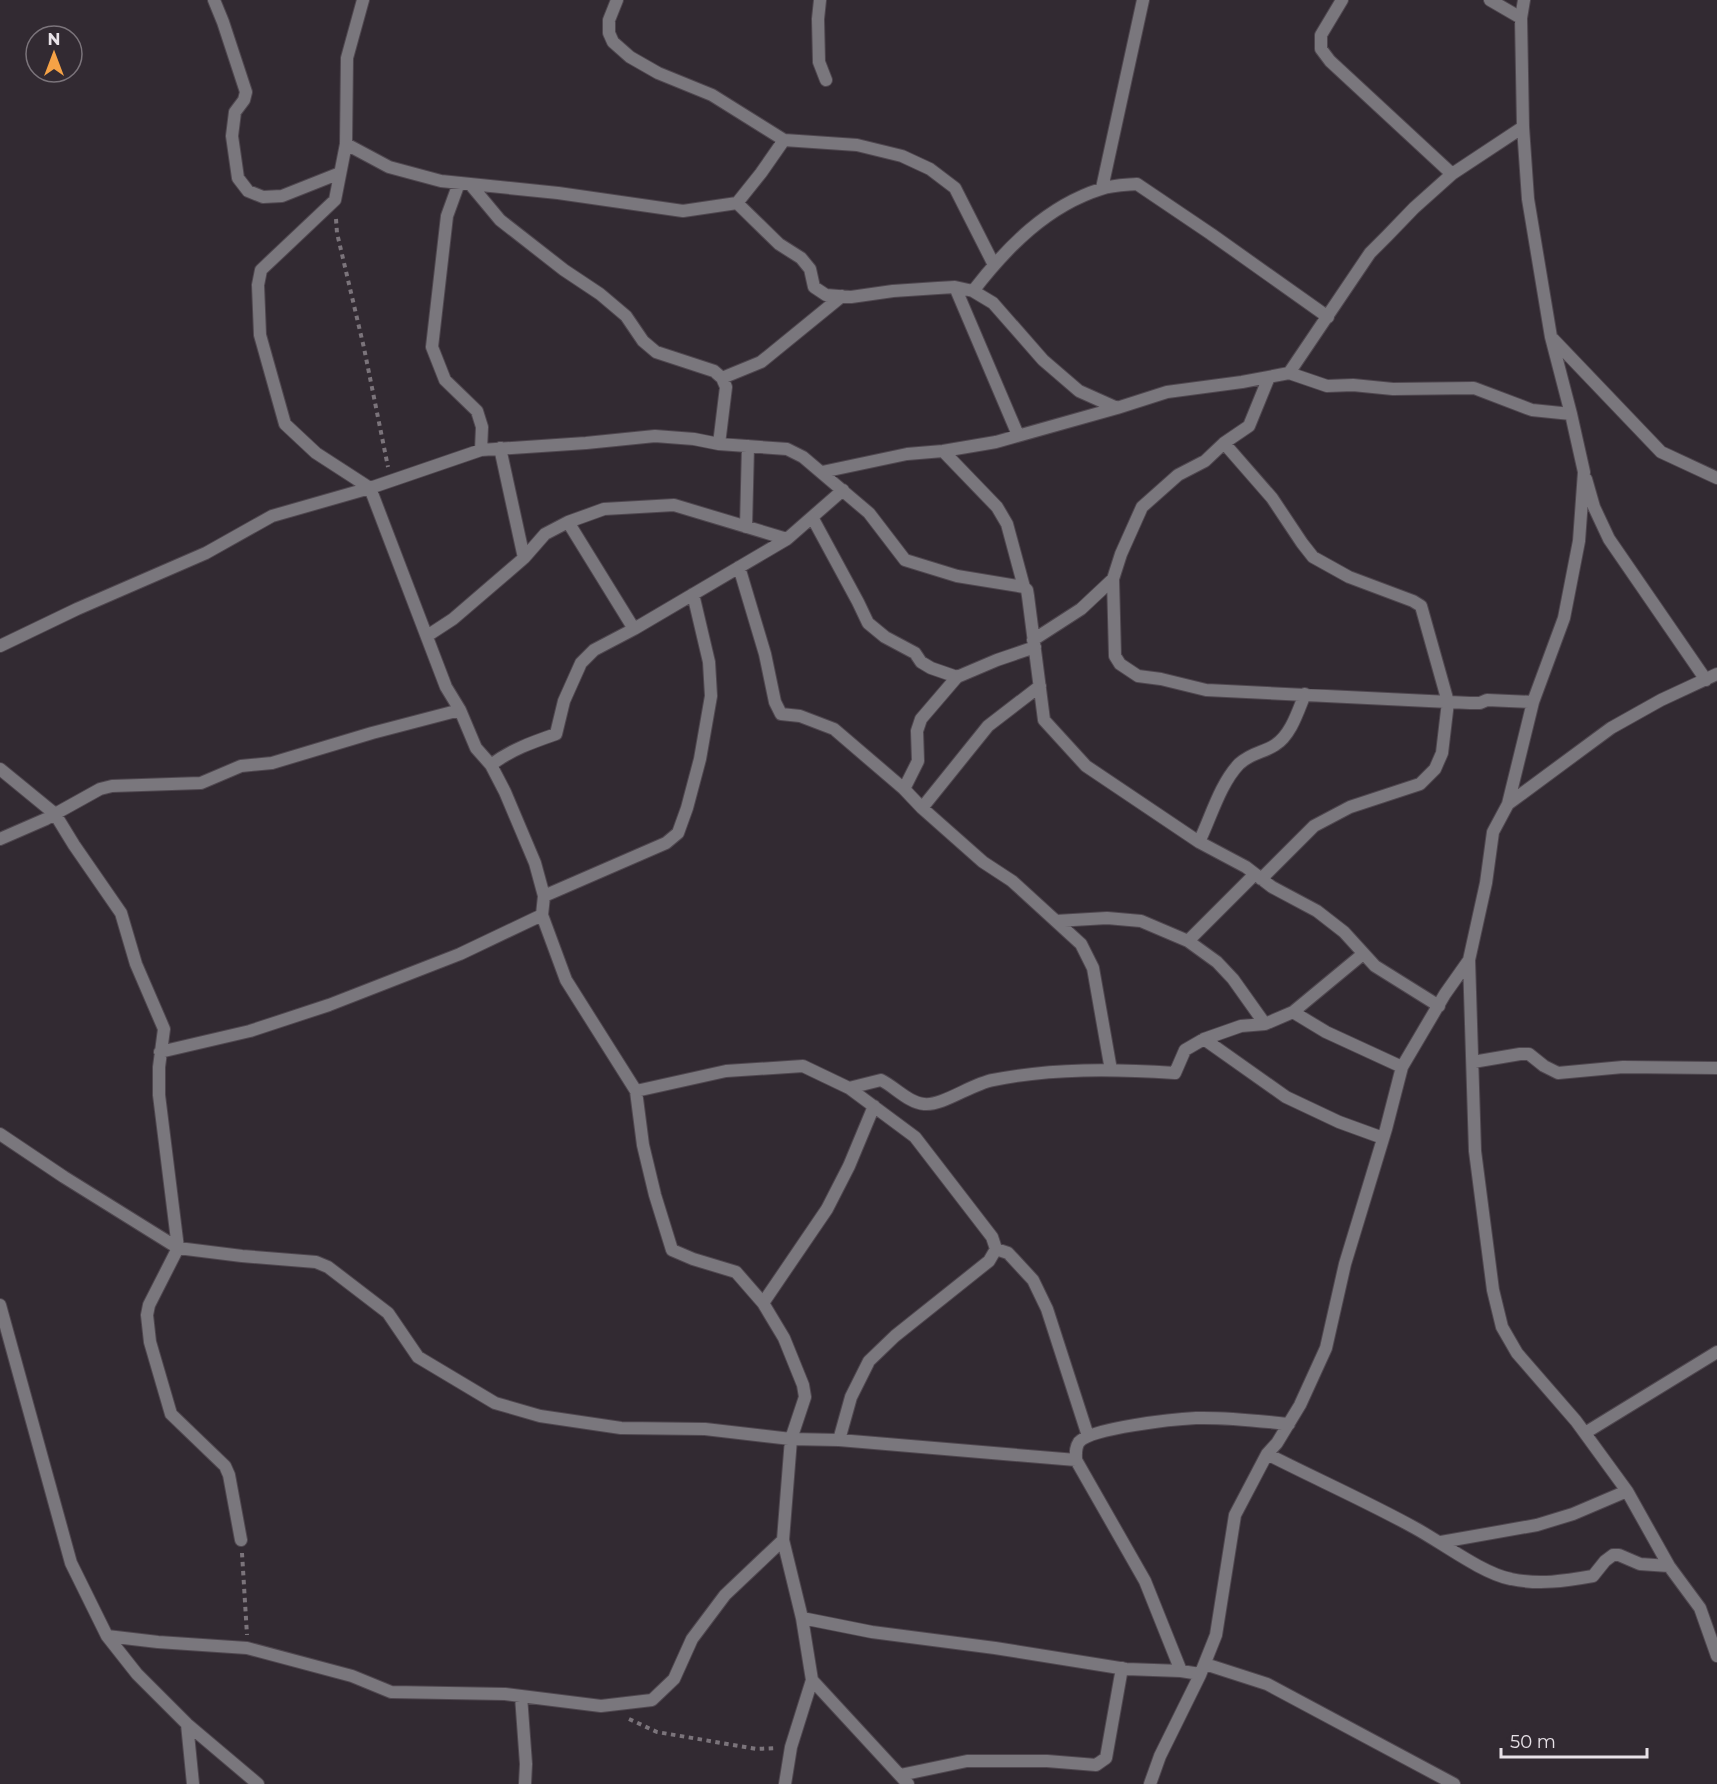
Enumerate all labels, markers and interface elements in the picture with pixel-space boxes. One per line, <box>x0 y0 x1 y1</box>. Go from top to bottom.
north arrow <box>24 24 84 84</box>
text: N <box>48 30 60 49</box>
scale bar <box>1501 1721 1646 1759</box>
text: 50 m <box>1510 1731 1556 1753</box>

